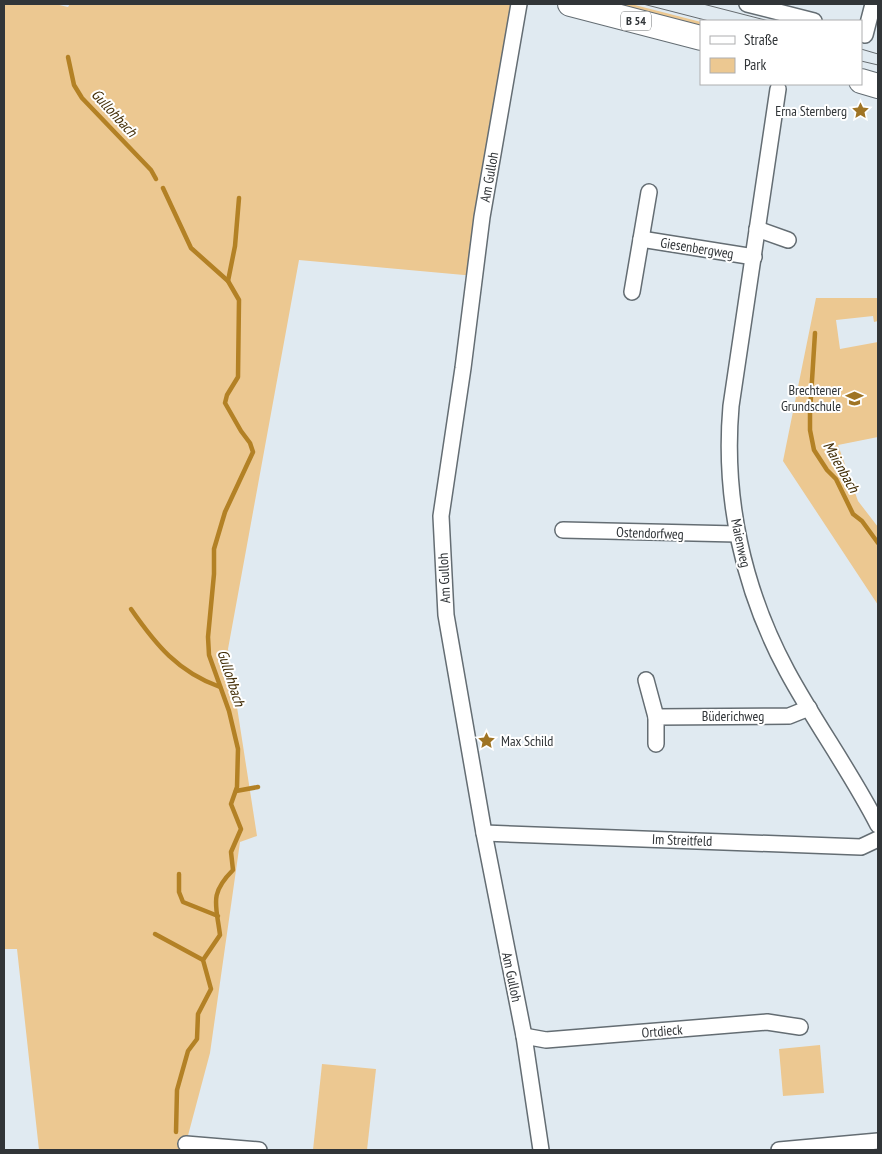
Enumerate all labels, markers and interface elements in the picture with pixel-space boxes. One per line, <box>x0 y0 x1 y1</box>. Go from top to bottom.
road number: B 54 <box>621 12 651 30</box>
legend <box>700 20 862 85</box>
text: Straße <box>744 30 778 49</box>
text: Park <box>744 55 766 74</box>
water label: Gullohbach <box>87 85 142 142</box>
place icon: Erna Sternberg <box>851 101 871 121</box>
place label: Erna Sternberg <box>775 102 847 120</box>
street label: Am Gulloh <box>476 151 502 203</box>
street label: Giesenbergweg <box>659 233 735 263</box>
place label: Brechtener Grundschule <box>781 381 841 415</box>
school or university icon: Brechtener Grundschule <box>845 388 865 408</box>
water label: Maienbach <box>819 438 864 497</box>
street label: Maienweg <box>727 517 755 569</box>
street label: Ostendorfweg <box>616 523 684 543</box>
street label: Am Gulloh <box>434 552 454 604</box>
water label: Gullohbach <box>213 647 250 710</box>
street label: Büderichweg <box>702 707 764 725</box>
place icon: Max Schild <box>477 731 497 751</box>
place label: Max Schild <box>501 732 553 750</box>
street label: Im Streitfeld <box>652 830 712 850</box>
street label: Am Gulloh <box>498 950 526 1004</box>
street label: Ortdieck <box>641 1020 684 1042</box>

